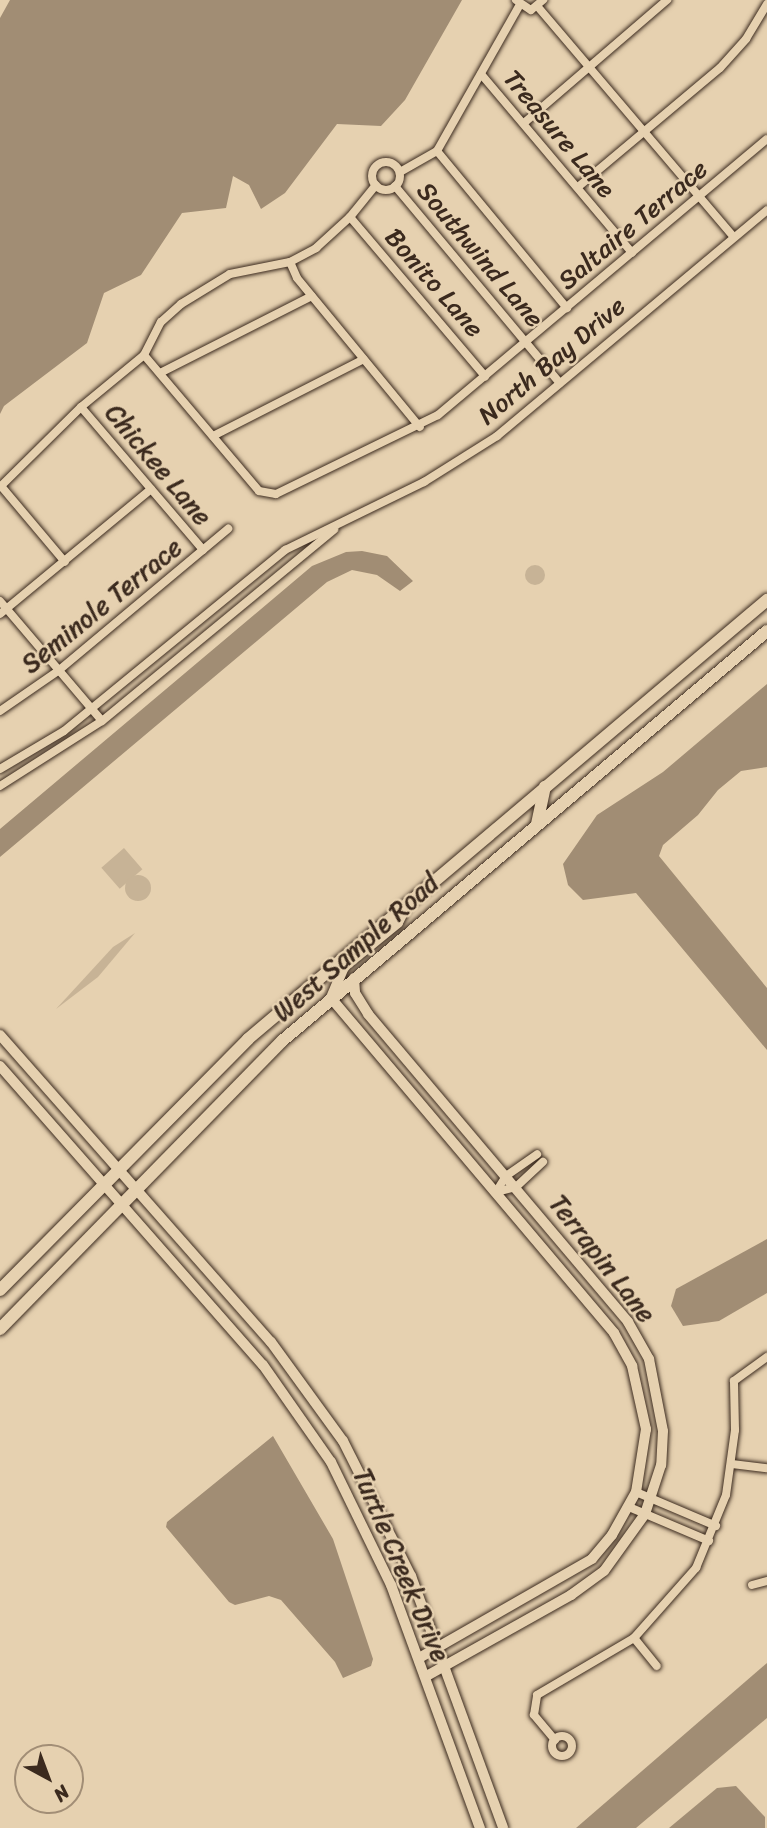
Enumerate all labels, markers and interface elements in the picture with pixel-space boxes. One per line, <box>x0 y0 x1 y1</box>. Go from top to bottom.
street label: Treasure Lane <box>496 63 622 205</box>
street label: Saltaire Terrace <box>552 154 714 296</box>
street label: Southwind Lane <box>410 176 550 334</box>
street label: Bonito Lane <box>378 222 490 344</box>
street label: North Bay Drive <box>472 290 632 432</box>
street label: Chickee Lane <box>98 398 218 532</box>
street label: Seminole Terrace <box>16 532 188 680</box>
street label: West Sample Road <box>267 867 445 1029</box>
street label: Terrapin Lane <box>542 1189 662 1329</box>
street label: Turtle Creek Drive <box>346 1463 456 1667</box>
north arrow <box>14 1744 84 1814</box>
text: N <box>46 1777 78 1810</box>

